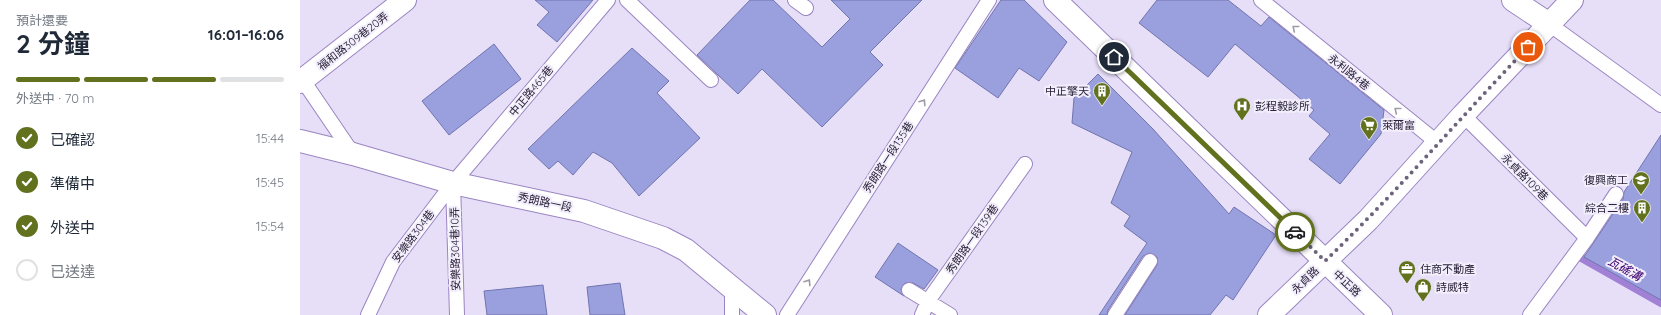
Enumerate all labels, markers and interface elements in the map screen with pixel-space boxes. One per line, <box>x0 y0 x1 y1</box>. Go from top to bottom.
street label: 福和路309巷20弄 <box>315 9 391 73</box>
text: 預計還要 <box>16 12 68 28</box>
text: 16:01–16:06 <box>208 25 284 44</box>
one-way arrow <box>1293 26 1300 33</box>
text: 2 分鐘 <box>16 27 90 60</box>
pin <box>1511 30 1545 64</box>
icon: bag <box>1517 36 1539 58</box>
pin <box>1097 40 1131 74</box>
icon: home <box>1103 46 1125 68</box>
street label: 永利路4巷 <box>1325 51 1373 93</box>
street label: 中正路465巷 <box>506 63 556 119</box>
building icon: 中正擎天 <box>1092 81 1112 106</box>
place label: 中正擎天 <box>1045 84 1089 98</box>
text: 外送中 · 70 m <box>16 90 94 106</box>
hospital icon: 彭程毅診所 <box>1232 96 1252 121</box>
one-way arrow <box>919 99 926 106</box>
place label: 彭程毅診所 <box>1255 99 1310 113</box>
one-way arrow <box>1394 108 1401 115</box>
supermarket icon: 萊爾富 <box>1359 115 1379 140</box>
place label: 萊爾富 <box>1382 118 1415 132</box>
street label: 秀朗路一段135巷 <box>860 119 916 195</box>
icon: check <box>16 127 38 149</box>
text: 已確認 <box>50 130 95 149</box>
text: 15:44 <box>256 130 284 146</box>
street label: 永貞路109巷 <box>1499 151 1551 203</box>
school or university icon: 復興商工 <box>1631 170 1651 195</box>
icon: check <box>16 171 38 193</box>
place label: 復興商工 <box>1584 173 1628 187</box>
text: 準備中 <box>50 174 95 193</box>
text: 15:45 <box>256 174 284 190</box>
street label: 秀朗路一段 <box>517 189 573 215</box>
building icon: 綜合二樓 <box>1632 198 1652 223</box>
street label: 秀朗路一段139巷 <box>943 201 1001 277</box>
place label: 綜合二樓 <box>1585 201 1629 215</box>
street label: 安樂路304巷 <box>389 207 437 265</box>
street label: 安樂路304巷10弄 <box>447 207 463 291</box>
courier <box>1275 212 1315 252</box>
icon: check <box>16 215 38 237</box>
text: 外送中 <box>50 218 95 237</box>
text: 15:54 <box>256 218 284 234</box>
icon: car <box>1284 221 1306 243</box>
water label: 瓦磘溝 <box>1606 253 1646 285</box>
office icon: 住商不動產 <box>1397 259 1417 284</box>
text: 已送達 <box>50 262 95 281</box>
place label: 住商不動產 <box>1420 262 1475 276</box>
street label: 永貞路 <box>1288 264 1322 296</box>
street label: 中正路 <box>1330 267 1364 299</box>
shop icon: 詩威特 <box>1413 277 1433 302</box>
one-way arrow <box>803 279 811 286</box>
place label: 詩威特 <box>1436 280 1469 294</box>

